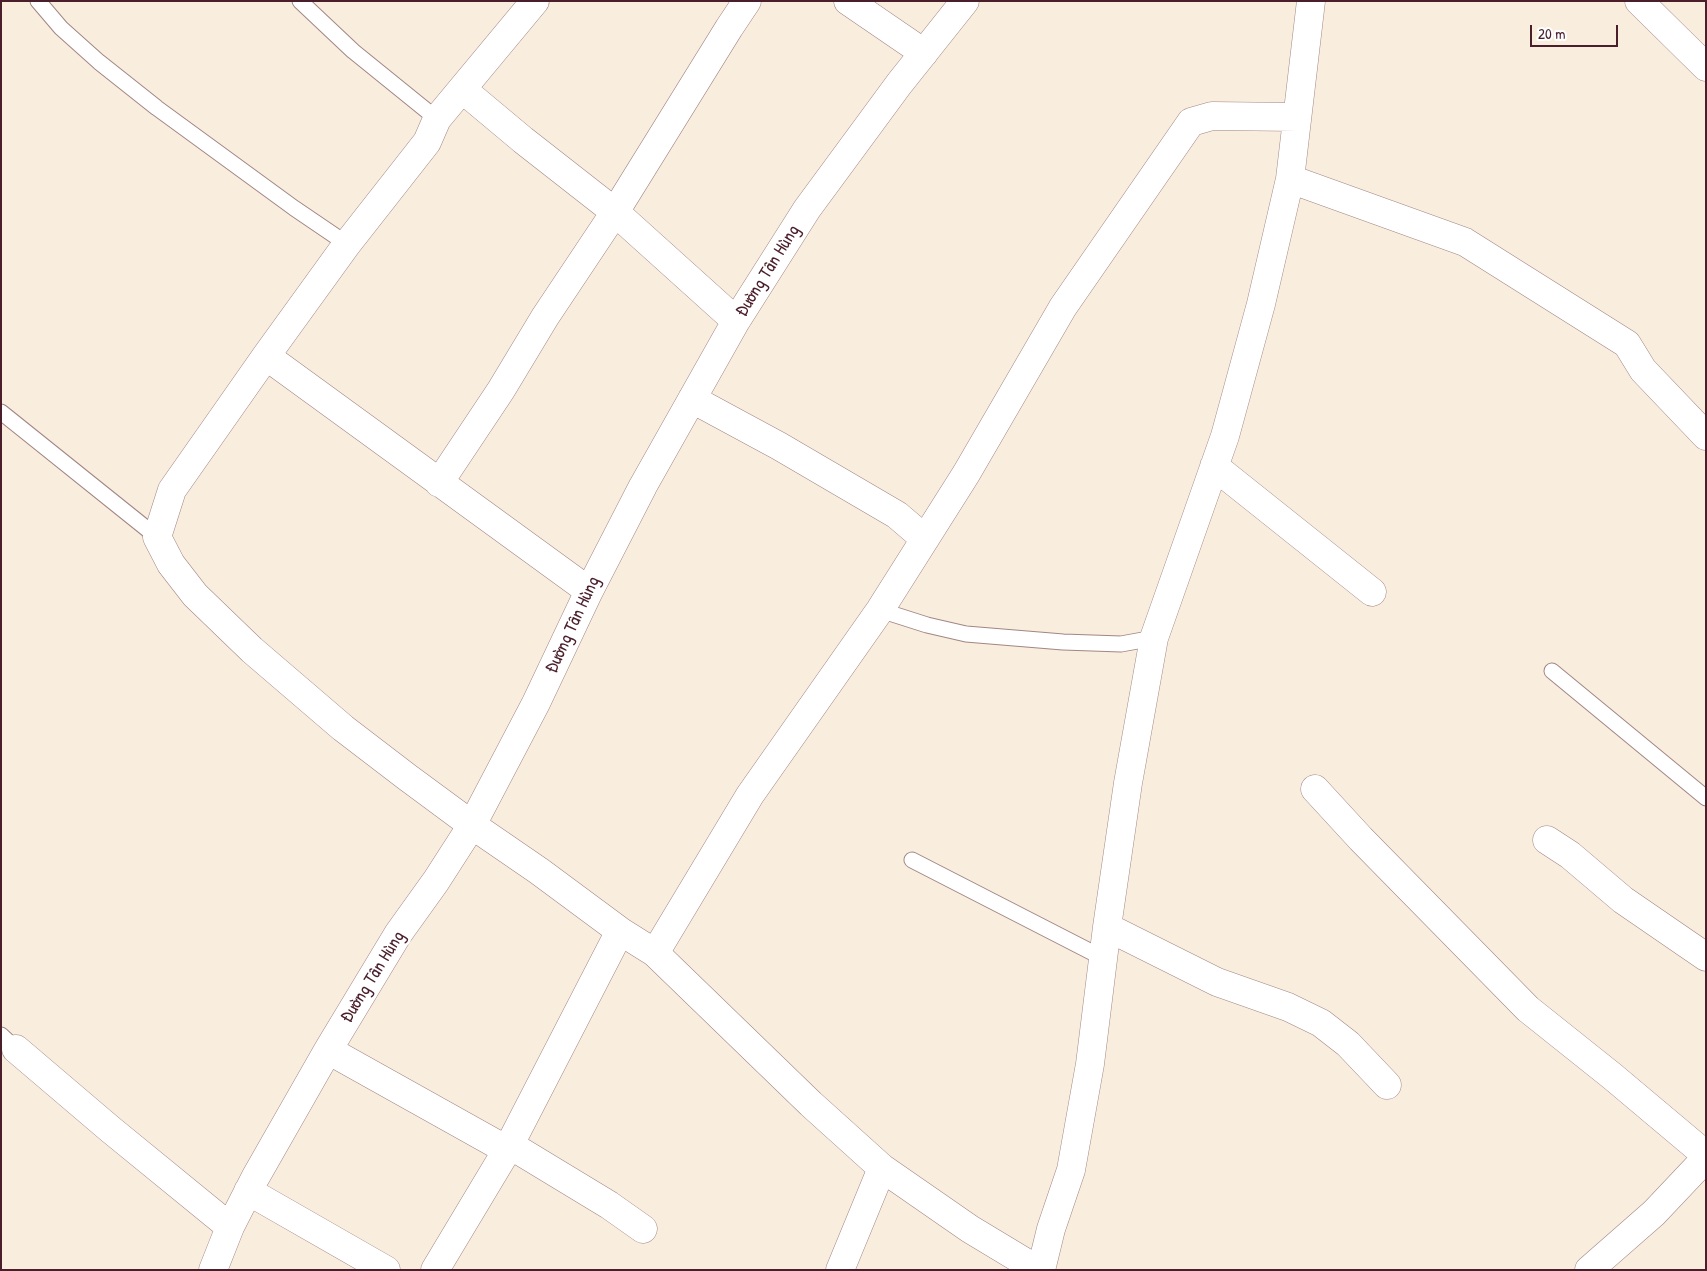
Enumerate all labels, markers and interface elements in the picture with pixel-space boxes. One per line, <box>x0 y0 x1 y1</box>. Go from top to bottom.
scale bar <box>1532 15 1620 47</box>
text: 20 m <box>1538 23 1565 44</box>
street label: Đường Tân Hùng <box>731 221 805 321</box>
street label: Đường Tân Hùng <box>541 573 605 677</box>
street label: Đường Tân Hùng <box>336 927 410 1027</box>

